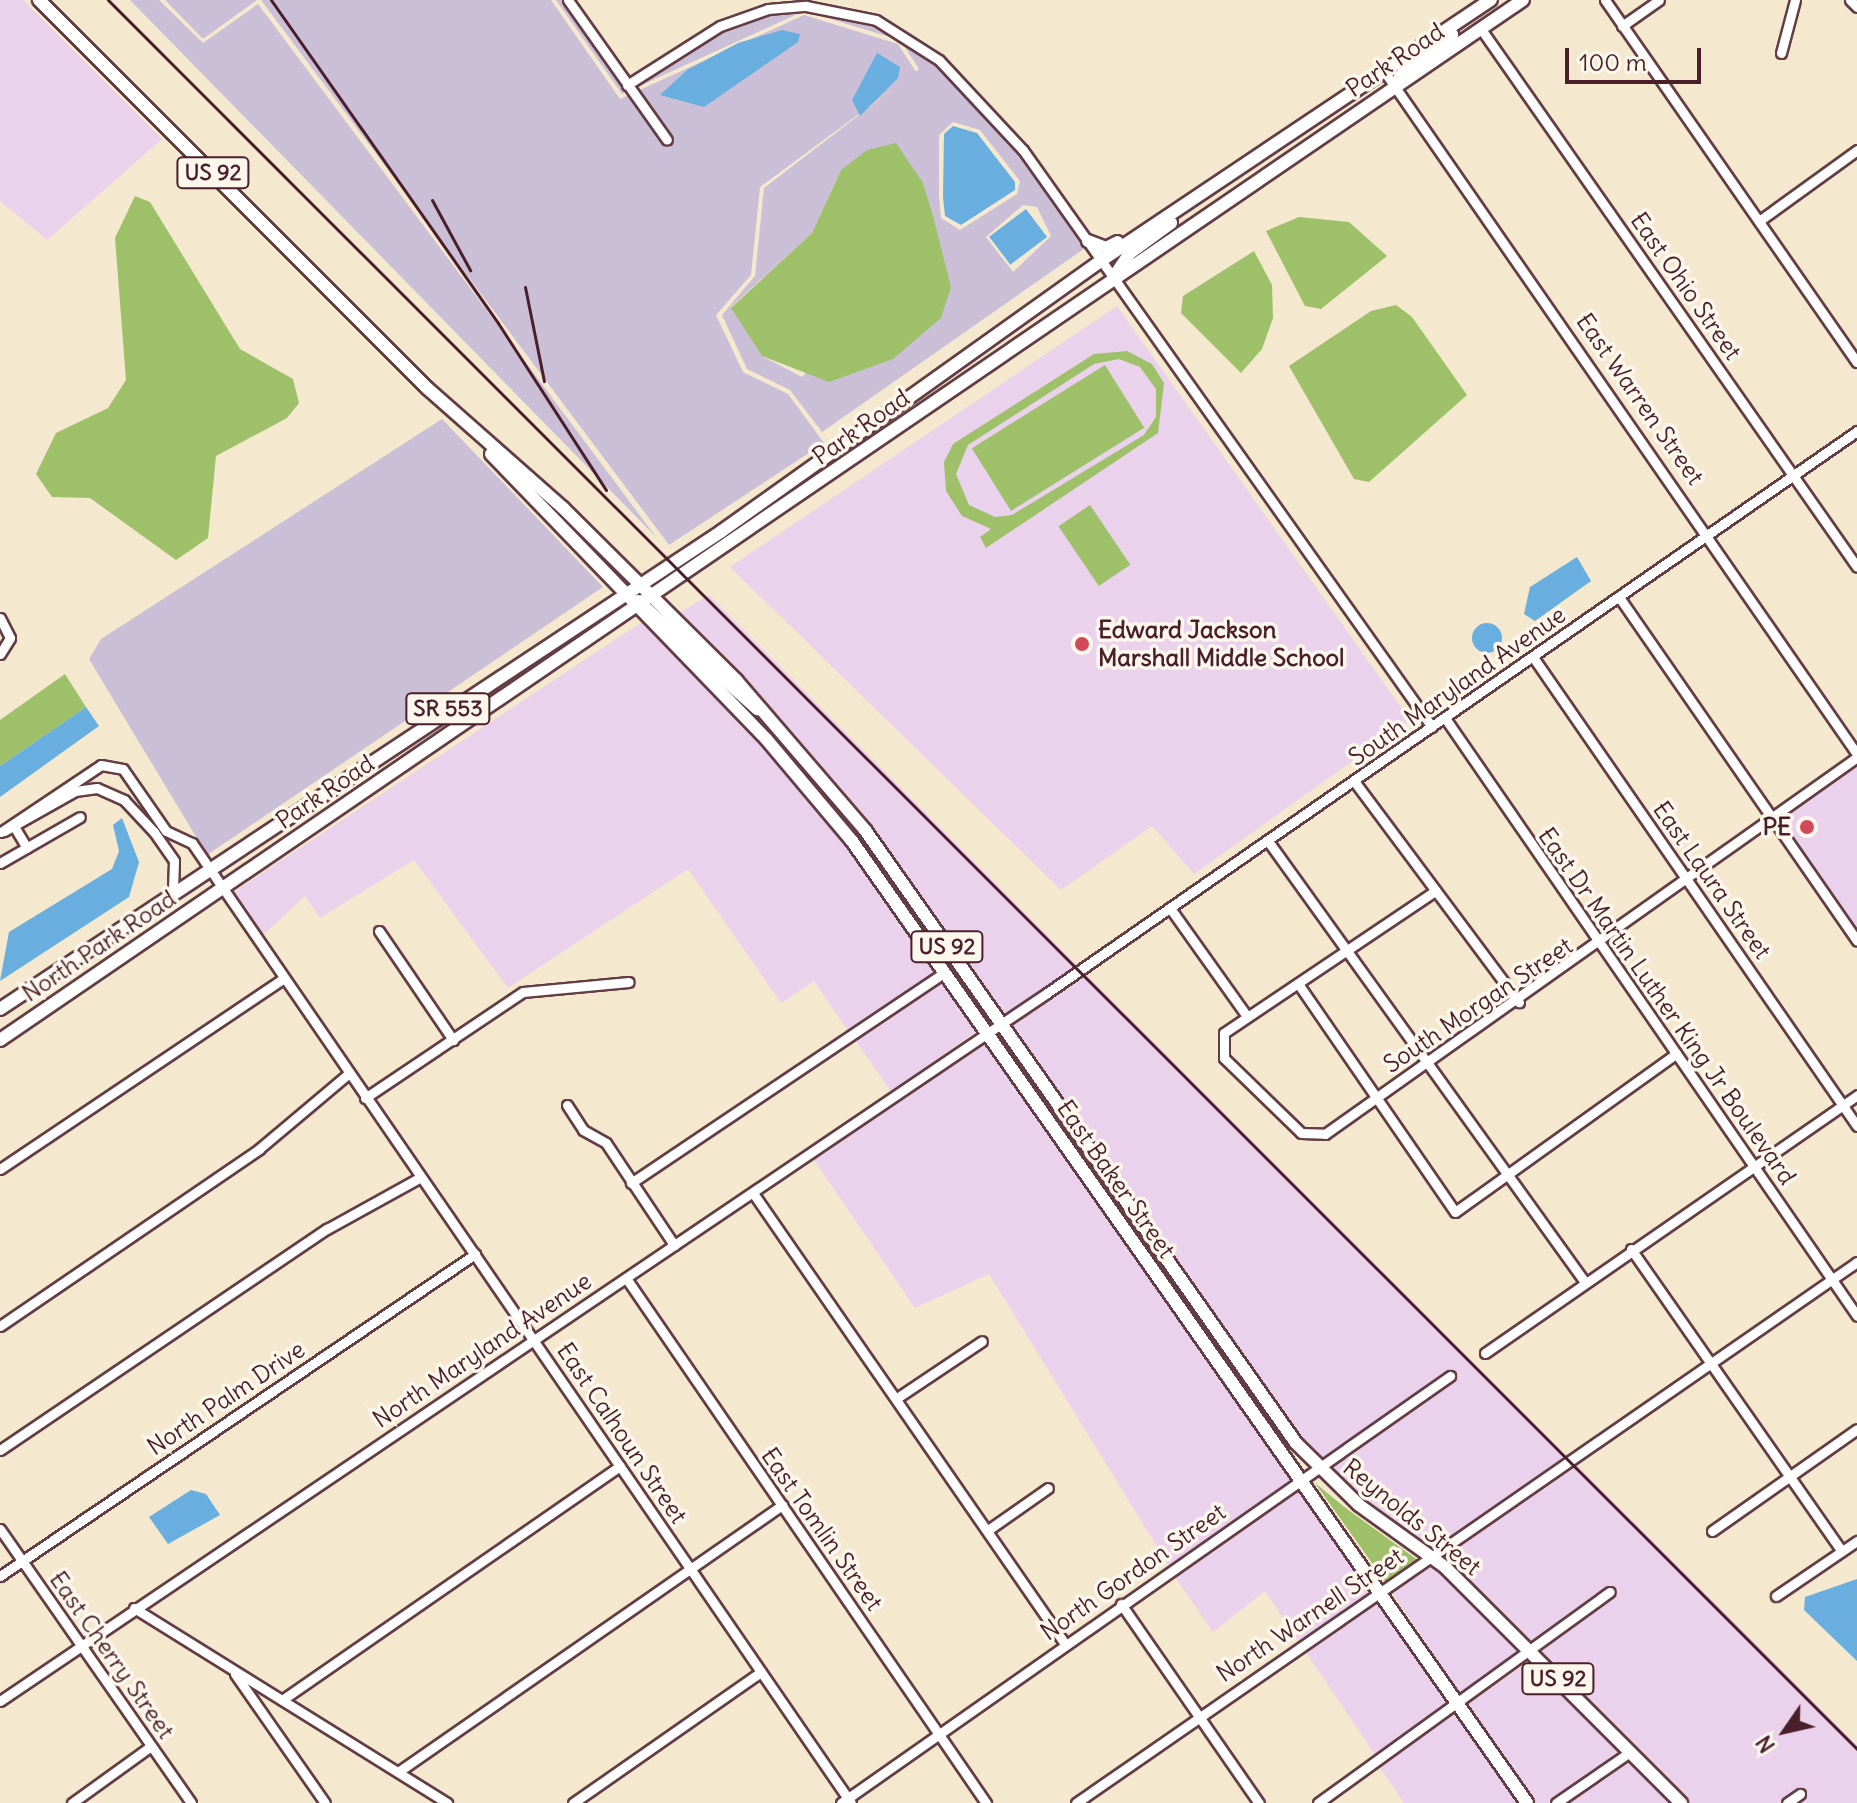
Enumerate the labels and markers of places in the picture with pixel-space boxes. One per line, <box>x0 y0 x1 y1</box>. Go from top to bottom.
place label: Edward Jackson Marshall Middle School <box>1098 616 1344 672</box>
marker: Edward Jackson Marshall Middle School <box>1073 635 1091 653</box>
place label: PE <box>1762 813 1791 841</box>
marker: PE <box>1798 818 1816 836</box>

